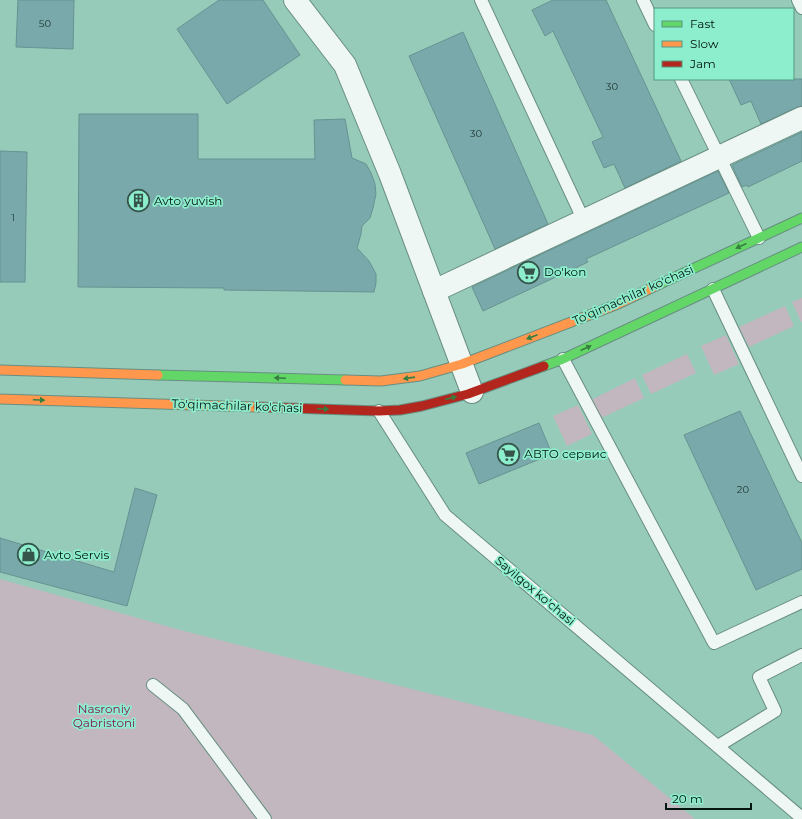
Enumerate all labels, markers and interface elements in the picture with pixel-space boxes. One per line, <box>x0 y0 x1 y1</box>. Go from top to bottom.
legend <box>654 8 794 80</box>
text: Fast <box>690 16 715 31</box>
house number: 50 <box>39 17 52 30</box>
text: Slow <box>690 36 719 51</box>
text: Jam <box>689 56 716 71</box>
house number: 30 <box>606 80 619 93</box>
house number: 30 <box>470 127 483 140</box>
building icon: Avto yuvish <box>125 188 151 214</box>
place label: Avto yuvish <box>154 193 222 208</box>
house number: 1 <box>11 211 15 224</box>
one-way arrow <box>736 243 747 249</box>
supermarket icon: Do'kon <box>516 259 542 285</box>
street label: To'qimachilar ko'chasi <box>570 261 696 328</box>
place label: Do'kon <box>544 264 586 279</box>
one-way arrow <box>526 335 538 341</box>
one-way arrow <box>580 345 592 351</box>
one-way arrow <box>273 375 286 381</box>
one-way arrow <box>403 375 415 381</box>
one-way arrow <box>445 395 458 401</box>
street label: To'qimachilar ko'chasi <box>171 396 303 415</box>
one-way arrow <box>33 397 46 403</box>
one-way arrow <box>317 406 330 412</box>
supermarket icon: АВТО сервис <box>496 441 522 467</box>
place label: АВТО сервис <box>524 446 607 461</box>
house number: 20 <box>737 483 750 496</box>
shop icon: Avto Servis <box>15 542 41 568</box>
place label: Avto Servis <box>44 547 110 562</box>
street label: Sayilgox ko'chasi <box>492 553 578 628</box>
park label: Nasroniy Qabristoni <box>73 701 135 730</box>
scale bar <box>666 785 751 811</box>
text: 20 m <box>672 791 703 806</box>

